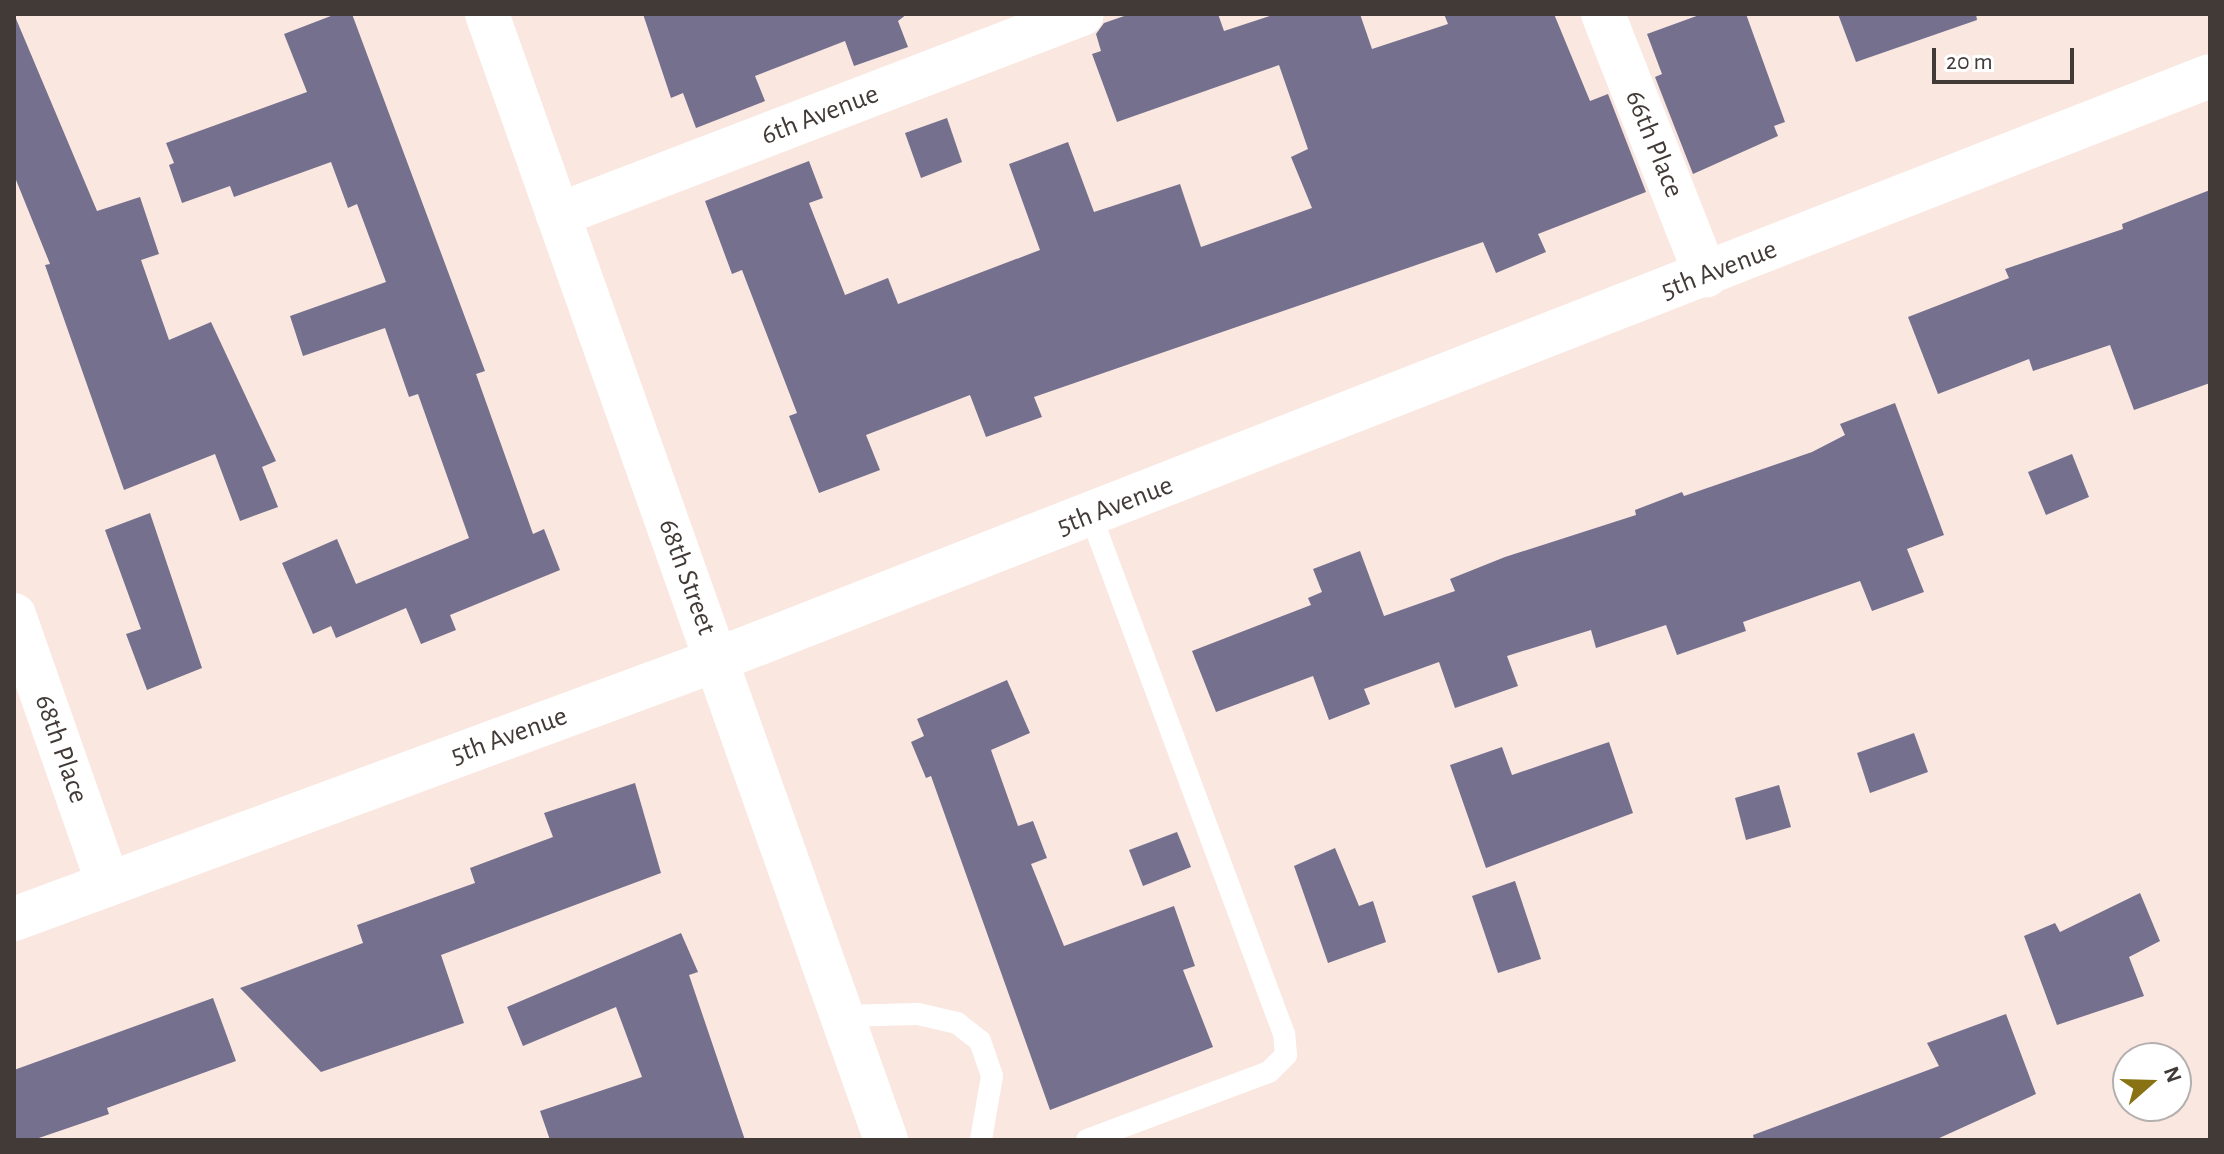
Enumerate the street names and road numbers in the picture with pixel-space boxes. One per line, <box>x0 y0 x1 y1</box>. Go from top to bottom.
street label: 6th Avenue <box>757 77 883 153</box>
street label: 66th Place <box>1617 86 1691 202</box>
street label: 5th Avenue <box>1656 233 1782 307</box>
street label: 5th Avenue <box>1052 469 1178 543</box>
street label: 68th Street <box>651 515 723 639</box>
street label: 68th Place <box>27 690 95 808</box>
street label: 5th Avenue <box>446 699 572 773</box>

